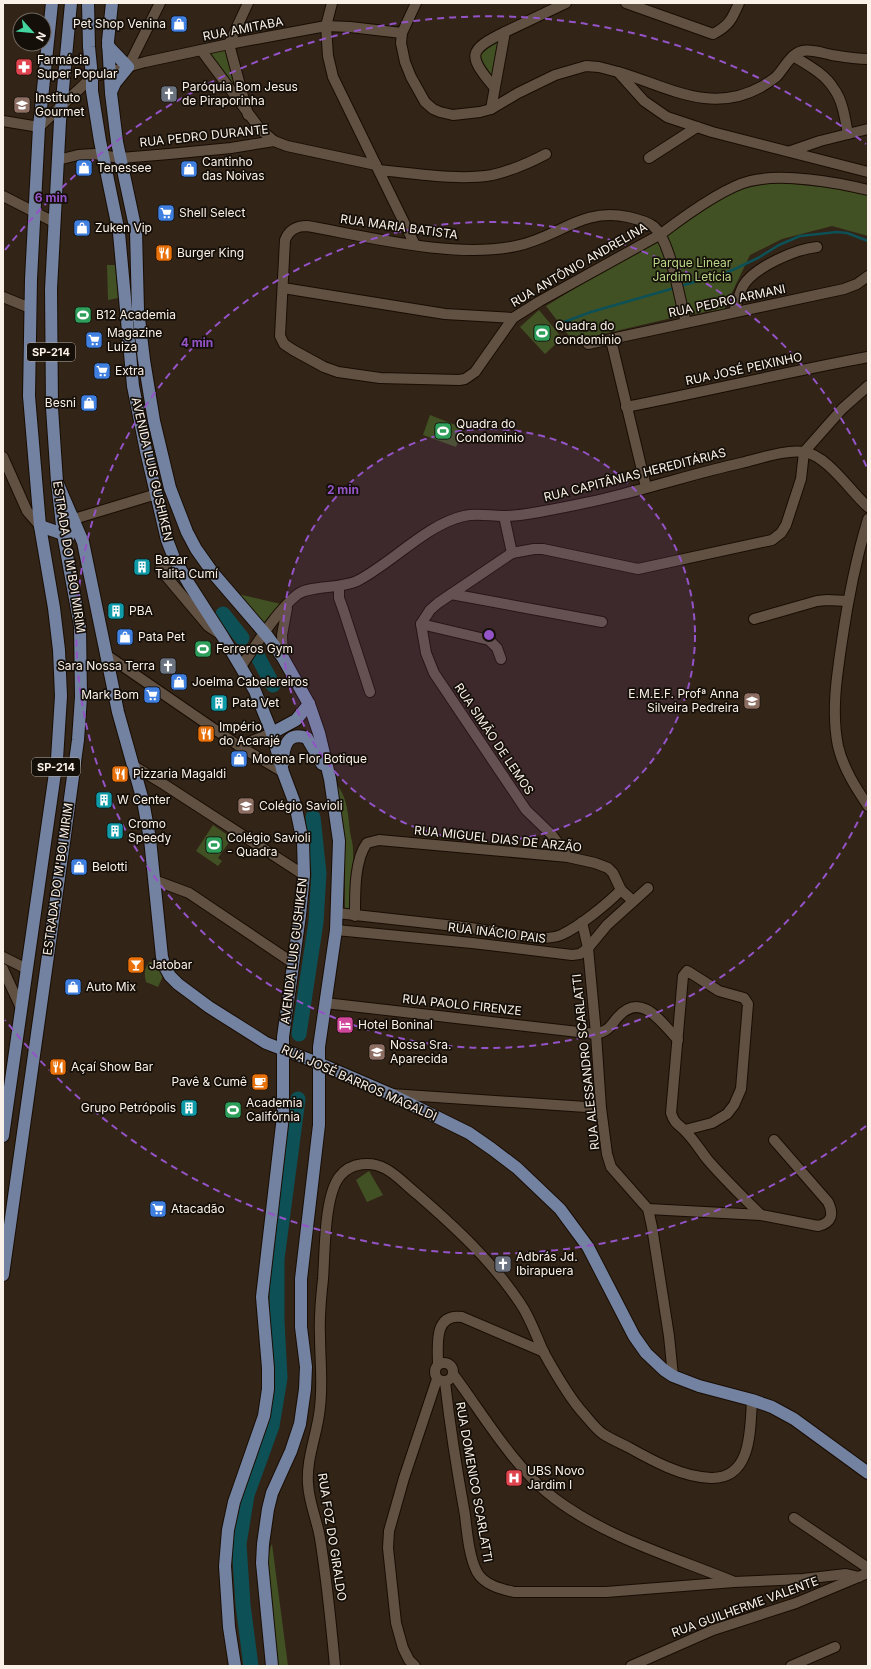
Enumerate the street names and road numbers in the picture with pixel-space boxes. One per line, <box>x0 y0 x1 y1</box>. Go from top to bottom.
street label: RUA AMITABA <box>201 13 284 44</box>
street label: RUA PEDRO DURANTE <box>139 121 269 150</box>
street label: RUA MARIA BATISTA <box>339 211 459 242</box>
street label: RUA ANTÔNIO ANDRELINA <box>508 219 650 310</box>
street label: RUA PEDRO ARMANI <box>667 281 787 320</box>
road number: SP-214 <box>27 343 75 361</box>
street label: RUA JOSÉ PEIXINHO <box>684 349 804 388</box>
street label: AVENIDA LUIS GUSHIKEN <box>129 396 176 542</box>
street label: RUA CAPITÂNIAS HEREDITÁRIAS <box>542 445 728 504</box>
street label: ESTRADA DO M'BOI MIRIM <box>50 480 89 634</box>
street label: RUA SIMÃO DE LEMOS <box>452 680 537 798</box>
road number: SP-214 <box>32 758 80 776</box>
street label: ESTRADA DO M'BOI MIRIM <box>39 802 76 956</box>
street label: RUA MIGUEL DIAS DE ARZÃO <box>413 822 583 855</box>
street label: AVENIDA LUIS GUSHIKEN <box>277 877 310 1025</box>
street label: RUA INÁCIO PAIS <box>447 919 547 946</box>
street label: RUA ALESSANDRO SCARLATTI <box>569 973 602 1151</box>
street label: RUA PAOLO FIRENZE <box>402 991 522 1018</box>
street label: RUA JOSÉ BARROS MAGALDI <box>279 1041 439 1124</box>
street label: RUA DOMENICO SCARLATTI <box>453 1401 496 1563</box>
street label: RUA FOZ DO GIRALDO <box>315 1472 350 1602</box>
street label: RUA GUILHERME VALENTE <box>669 1573 820 1640</box>

